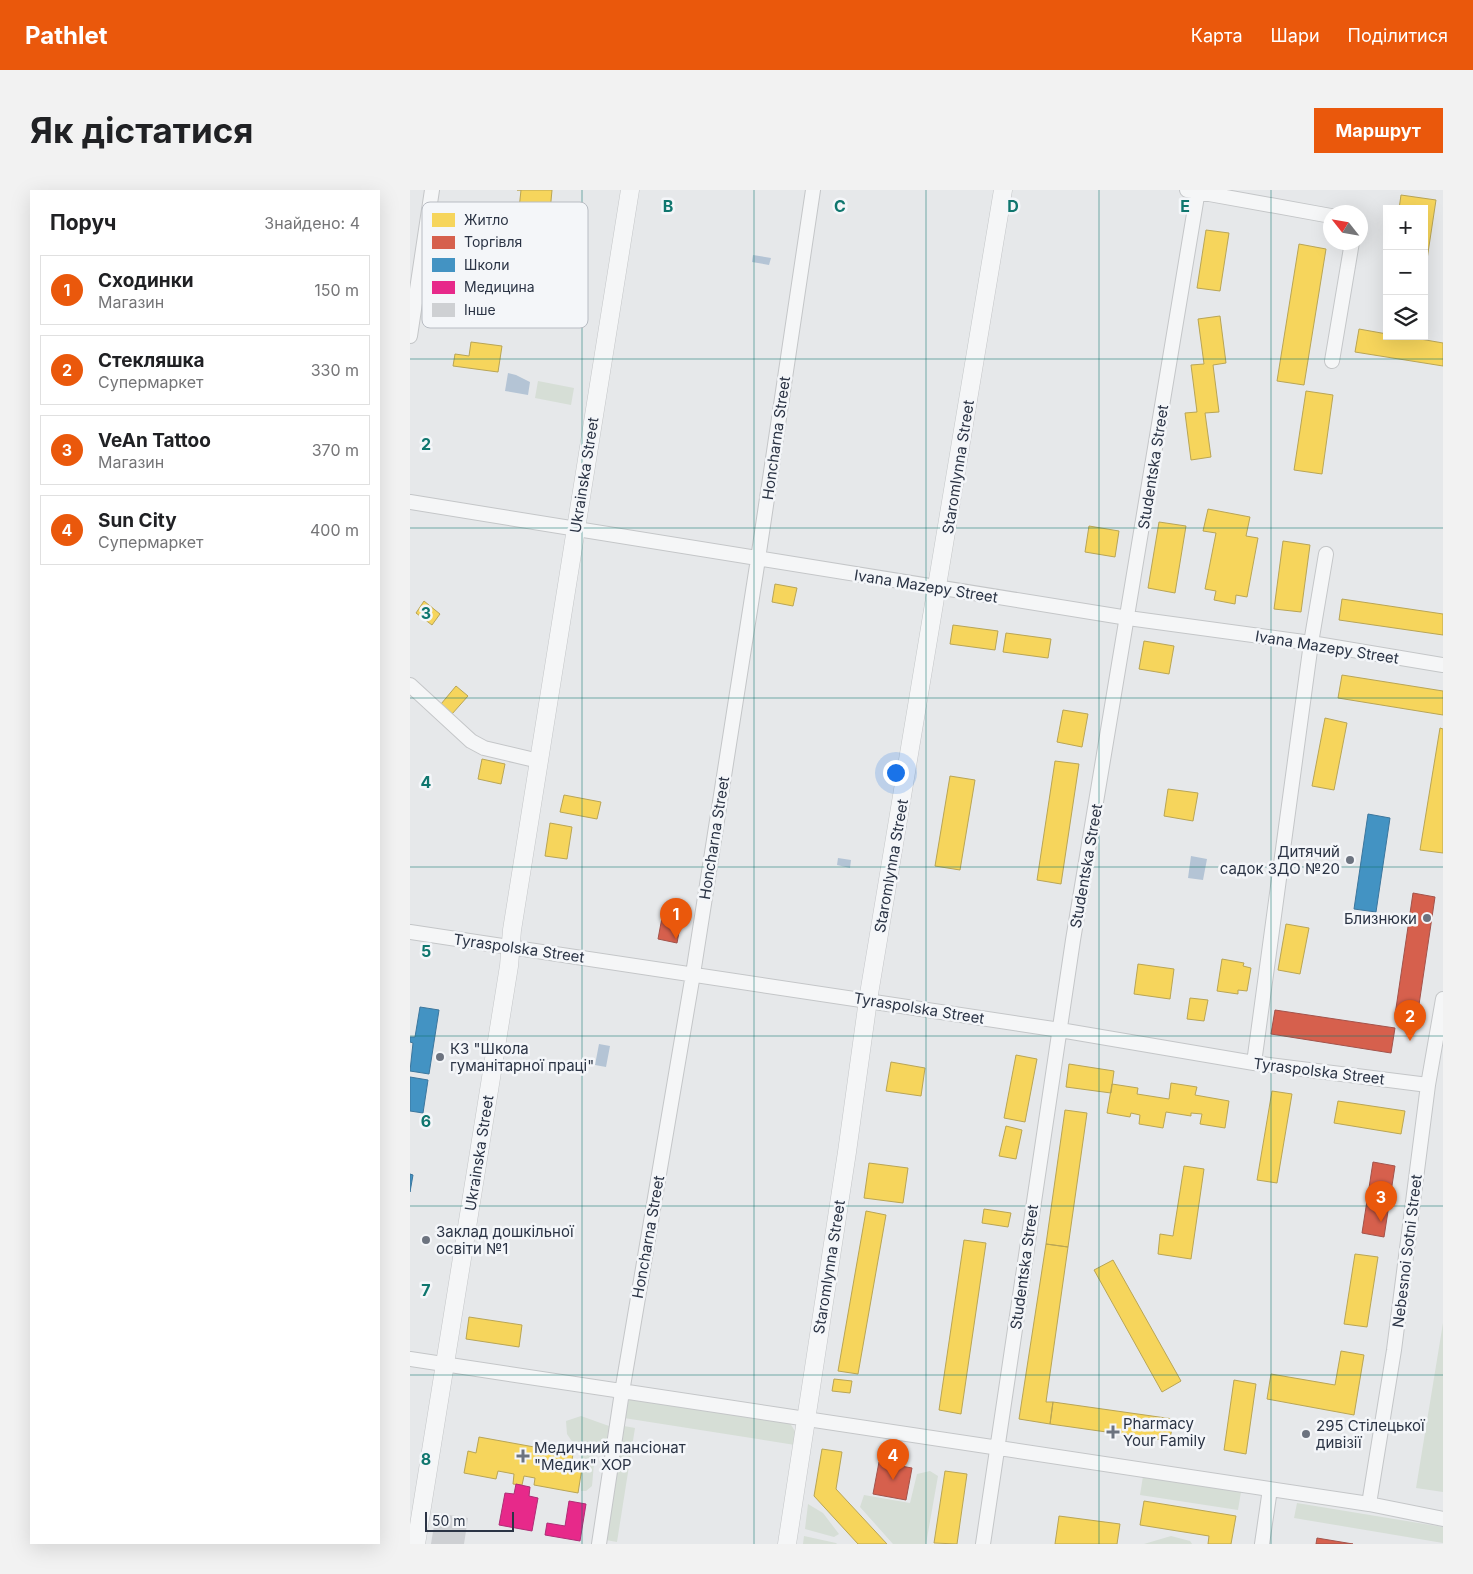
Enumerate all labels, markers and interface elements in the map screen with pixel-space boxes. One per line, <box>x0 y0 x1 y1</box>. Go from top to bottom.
text: Pathlet <box>25 21 108 50</box>
text: Карта <box>1191 25 1243 46</box>
text: Шари <box>1271 25 1320 46</box>
text: Поділитися <box>1348 25 1448 46</box>
button: Маршрут <box>1314 108 1443 153</box>
text: Як дістатися <box>30 109 254 151</box>
text: B <box>663 196 673 216</box>
text: C <box>834 196 846 216</box>
text: D <box>1007 196 1019 216</box>
text: E <box>1180 196 1190 216</box>
legend <box>422 202 588 328</box>
north arrow <box>1323 205 1368 250</box>
map controls <box>1383 205 1428 340</box>
button: + <box>1383 205 1428 250</box>
text: Поруч <box>50 210 117 235</box>
text: Житло <box>464 211 509 228</box>
text: Знайдено: 4 <box>264 213 360 233</box>
text: Торгівля <box>464 233 522 250</box>
button: − <box>1383 250 1428 295</box>
text: Школи <box>464 256 509 273</box>
text: Сходинки <box>98 269 194 292</box>
text: Медицина <box>464 278 535 295</box>
text: 1 <box>64 280 70 300</box>
text: 150 m <box>314 280 359 300</box>
text: Магазин <box>98 292 164 312</box>
button: layers <box>1383 295 1428 340</box>
text: Інше <box>464 301 496 318</box>
text: Стекляшка <box>98 349 205 372</box>
text: 2 <box>62 360 72 380</box>
text: 330 m <box>311 360 359 380</box>
text: Супермаркет <box>98 372 203 392</box>
street label: Honcharna Street <box>758 375 794 501</box>
street label: Staromlynna Street <box>938 399 978 535</box>
street label: Studentska Street <box>1134 403 1172 531</box>
street label: Ukrainska Street <box>565 416 603 534</box>
text: VeAn Tattoo <box>98 429 211 452</box>
text: 2 <box>421 434 431 454</box>
text: 3 <box>62 440 72 460</box>
text: 370 m <box>312 440 359 460</box>
text: Магазин <box>98 452 164 472</box>
text: Sun City <box>98 509 177 532</box>
text: 4 <box>62 520 72 540</box>
text: 400 m <box>310 520 359 540</box>
text: Супермаркет <box>98 532 203 552</box>
street label: Ivana Mazepy Street <box>853 565 999 607</box>
text: 3 <box>421 603 431 623</box>
street label: Ivana Mazepy Street <box>1254 626 1400 668</box>
your location <box>883 760 909 786</box>
text: 4 <box>421 772 432 792</box>
street label: Honcharna Street <box>695 775 733 901</box>
street label: Staromlynna Street <box>870 798 912 934</box>
street label: Studentska Street <box>1066 802 1106 930</box>
place label: Дитячий садок ЗДО №20 <box>1220 842 1340 878</box>
marker: Дитячий садок ЗДО №20 <box>1344 854 1356 866</box>
pin: 1 <box>660 898 692 939</box>
place label: Близнюки <box>1344 909 1417 928</box>
marker: Близнюки <box>1421 912 1433 924</box>
street label: Tyraspolska Street <box>452 929 586 967</box>
text: 5 <box>421 941 431 961</box>
street label: Tyraspolska Street <box>852 988 986 1028</box>
pin: 2 <box>1394 1000 1426 1041</box>
place label: КЗ "Школа гуманітарної праці" <box>450 1039 594 1075</box>
marker: КЗ "Школа гуманітарної праці" <box>434 1051 446 1063</box>
street label: Tyraspolska Street <box>1252 1054 1386 1088</box>
street label: Ukrainska Street <box>460 1094 498 1212</box>
text: 6 <box>421 1111 431 1131</box>
street label: Nebesnoi Sotni Street <box>1388 1173 1426 1329</box>
street label: Honcharna Street <box>628 1174 668 1300</box>
pin: 3 <box>1365 1181 1397 1222</box>
street label: Staromlynna Street <box>809 1199 849 1335</box>
street label: Studentska Street <box>1006 1203 1042 1331</box>
place label: Заклад дошкільної освіти №1 <box>436 1222 575 1258</box>
marker: Заклад дошкільної освіти №1 <box>420 1234 432 1246</box>
text: 7 <box>421 1280 431 1300</box>
place label: Pharmacy Your Family <box>1123 1414 1206 1450</box>
place label: 295 Стілецької дивізії <box>1316 1416 1426 1452</box>
marker: Pharmacy Your Family <box>1107 1426 1119 1438</box>
marker: 295 Стілецької дивізії <box>1300 1428 1312 1440</box>
place label: Медичний пансіонат "Медик" ХОР <box>534 1438 686 1474</box>
pin: 4 <box>877 1439 909 1480</box>
text: 8 <box>421 1449 431 1469</box>
marker: Медичний пансіонат "Медик" ХОР <box>516 1449 530 1463</box>
scale bar <box>425 1509 514 1532</box>
text: 50 m <box>432 1512 466 1529</box>

